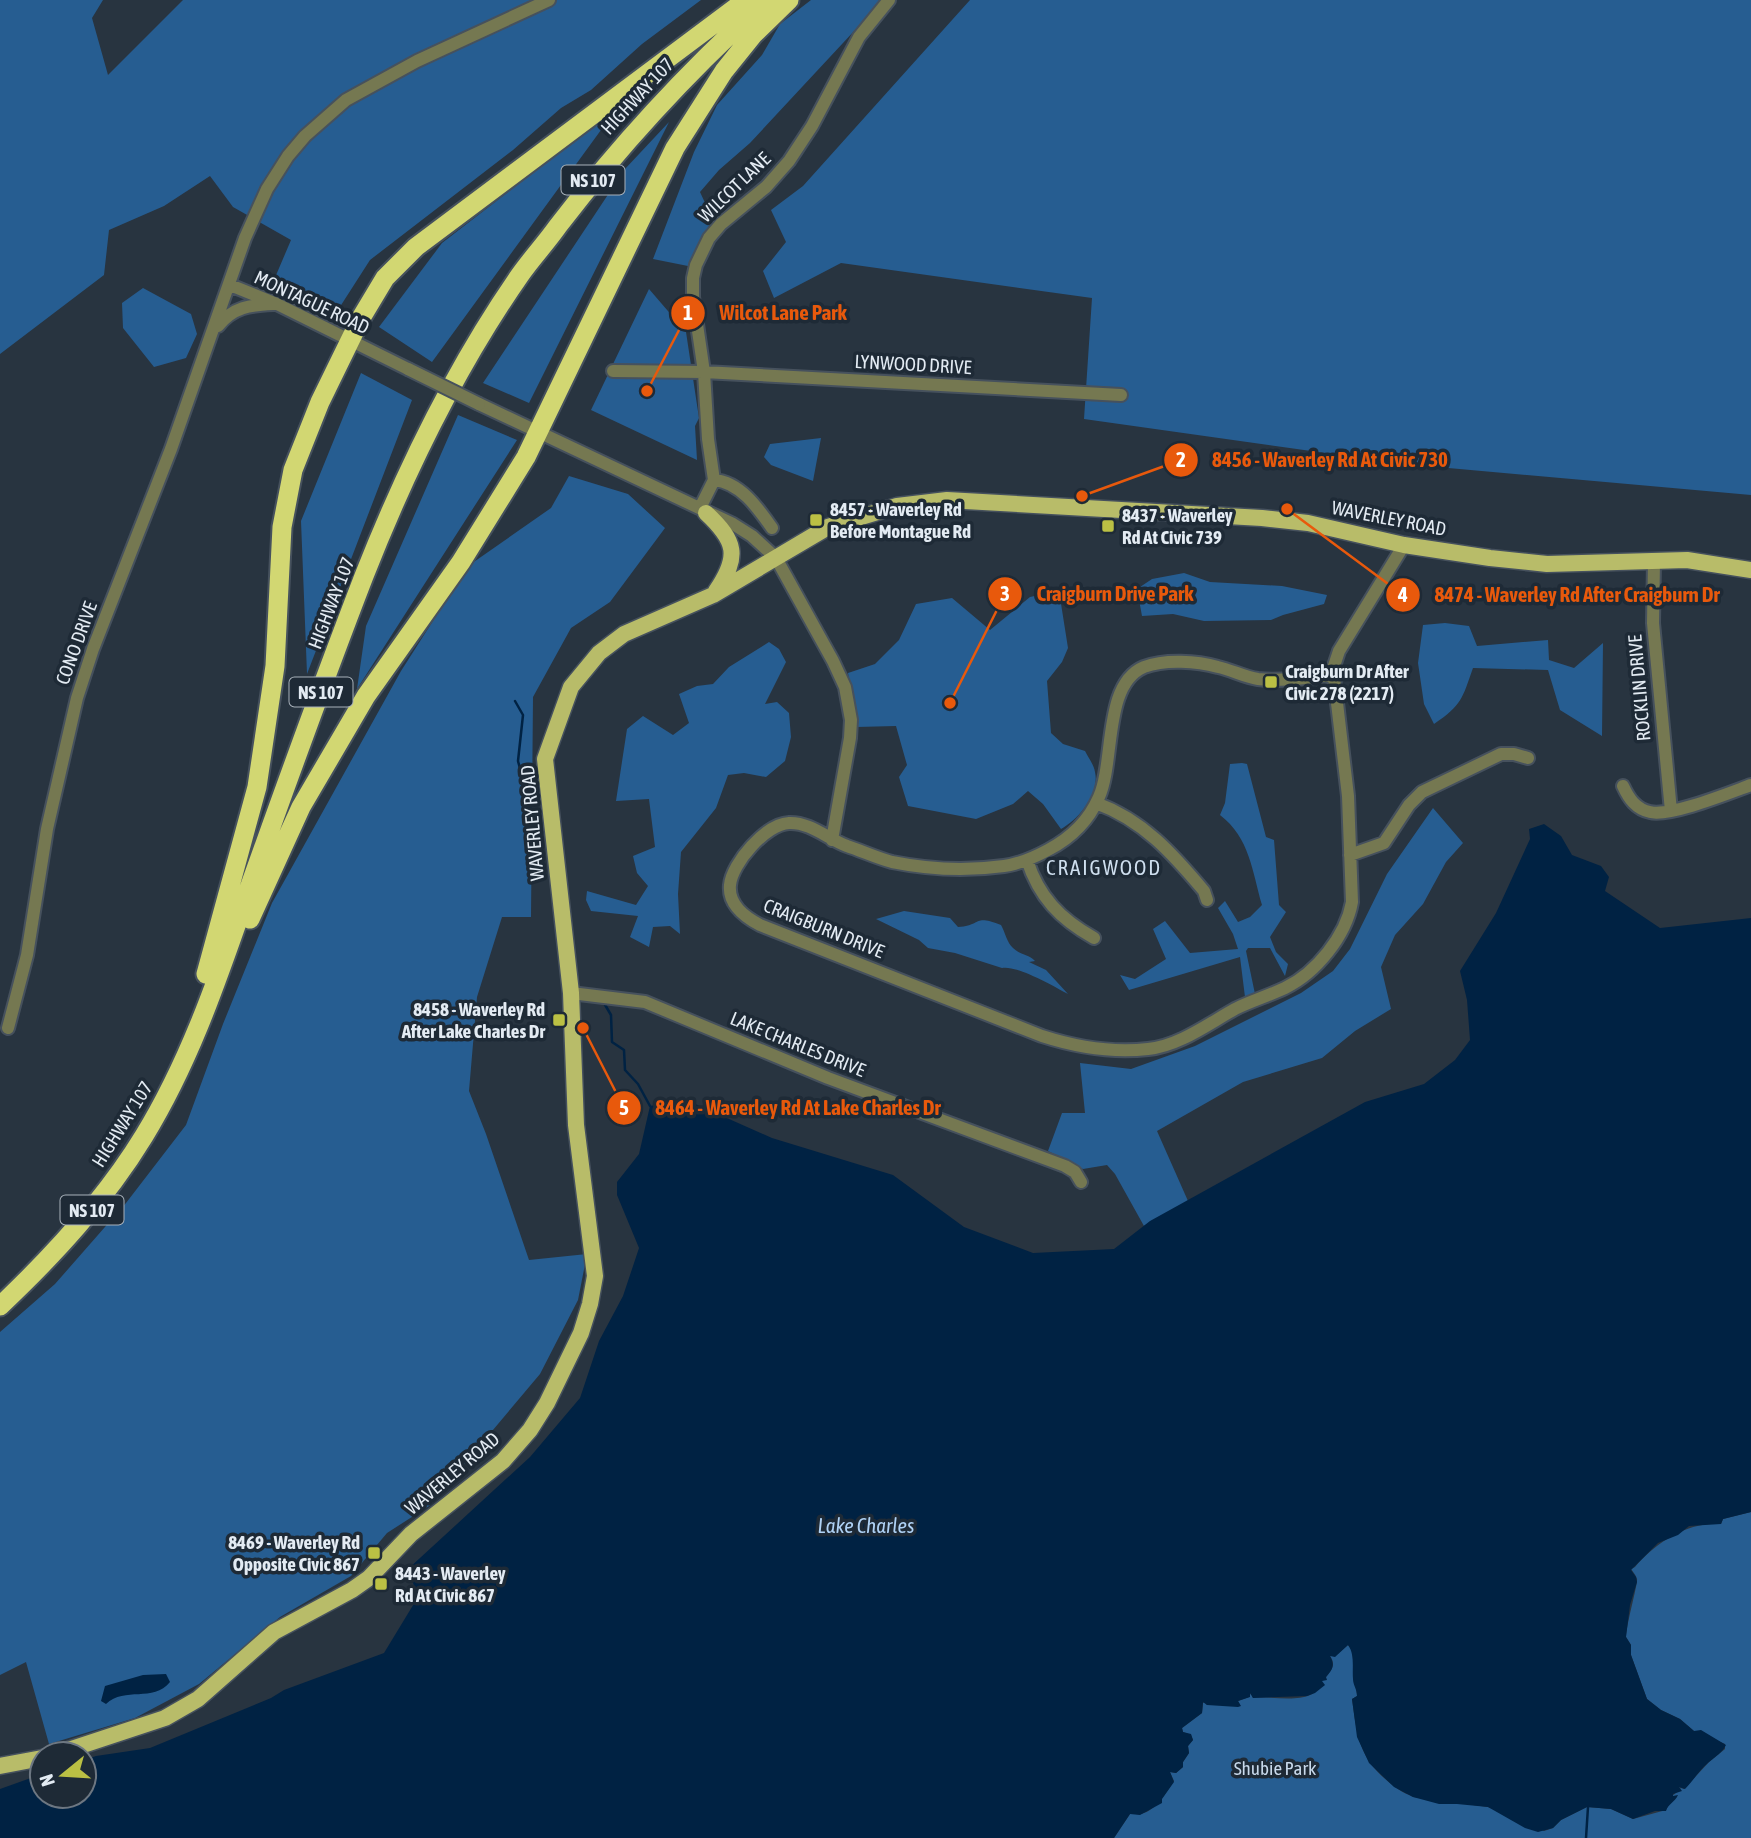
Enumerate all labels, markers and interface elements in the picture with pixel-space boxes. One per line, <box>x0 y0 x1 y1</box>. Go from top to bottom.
street label: HIGHWAY 107 <box>596 53 678 139</box>
street label: WILCOT LANE <box>693 147 775 227</box>
road number: NS 107 <box>562 166 624 195</box>
street label: MONTAGUE ROAD <box>251 266 373 338</box>
callout: Wilcot Lane Park <box>670 292 861 334</box>
text: 1 <box>683 300 693 324</box>
text: Wilcot Lane Park <box>718 300 848 324</box>
street label: LYNWOOD DRIVE <box>854 350 972 378</box>
callout: 8456 - Waverley Rd At Civic 730 <box>1163 439 1462 481</box>
text: 2 <box>1176 447 1186 471</box>
text: 8456 - Waverley Rd At Civic 730 <box>1212 447 1448 471</box>
street label: WAVERLEY ROAD <box>1330 496 1448 540</box>
place label: 8457 - Waverley Rd Before Montague Rd <box>830 498 971 542</box>
place label: 8437 - Waverley Rd At Civic 739 <box>1122 504 1233 548</box>
marker: 8457 - Waverley Rd Before Montague Rd <box>808 512 824 528</box>
marker: 8437 - Waverley Rd At Civic 739 <box>1100 518 1116 534</box>
street label: HIGHWAY 107 <box>303 554 359 652</box>
callout: Craigburn Drive Park <box>987 573 1207 615</box>
callout: 8474 - Waverley Rd After Craigburn Dr <box>1385 574 1733 616</box>
text: 3 <box>1000 581 1010 605</box>
text: Craigburn Drive Park <box>1037 581 1194 605</box>
text: 4 <box>1397 582 1408 606</box>
text: 8474 - Waverley Rd After Craigburn Dr <box>1434 582 1720 606</box>
street label: CONO DRIVE <box>51 599 101 687</box>
street label: ROCKLIN DRIVE <box>1623 634 1655 742</box>
place label: Craigburn Dr After Civic 278 (2217) <box>1285 660 1409 704</box>
marker: Craigburn Dr After Civic 278 (2217) <box>1263 674 1279 690</box>
road number: NS 107 <box>290 678 352 706</box>
street label: WAVERLEY ROAD <box>516 764 548 882</box>
district label: CRAIGWOOD <box>1046 855 1162 879</box>
street label: CRAIGBURN DRIVE <box>760 894 888 962</box>
place label: 8458 - Waverley Rd After Lake Charles Dr <box>401 998 545 1042</box>
street label: LAKE CHARLES DRIVE <box>727 1007 869 1081</box>
marker: 8458 - Waverley Rd After Lake Charles Dr <box>551 1012 567 1028</box>
street label: HIGHWAY 107 <box>87 1077 157 1171</box>
callout: 8464 - Waverley Rd At Lake Charles Dr <box>607 1087 955 1129</box>
text: 5 <box>619 1095 629 1119</box>
text: 8464 - Waverley Rd At Lake Charles Dr <box>655 1095 942 1119</box>
road number: NS 107 <box>60 1196 124 1224</box>
street label: WAVERLEY ROAD <box>400 1427 504 1519</box>
water label: Lake Charles <box>818 1513 914 1537</box>
place label: 8469 - Waverley Rd Opposite Civic 867 <box>228 1531 360 1575</box>
marker: 8469 - Waverley Rd Opposite Civic 867 <box>366 1545 382 1561</box>
place label: 8443 - Waverley Rd At Civic 867 <box>395 1562 506 1606</box>
marker: 8443 - Waverley Rd At Civic 867 <box>373 1576 389 1592</box>
north arrow <box>28 1740 98 1810</box>
park label: Shubie Park <box>1234 1757 1317 1779</box>
text: N <box>35 1772 59 1789</box>

